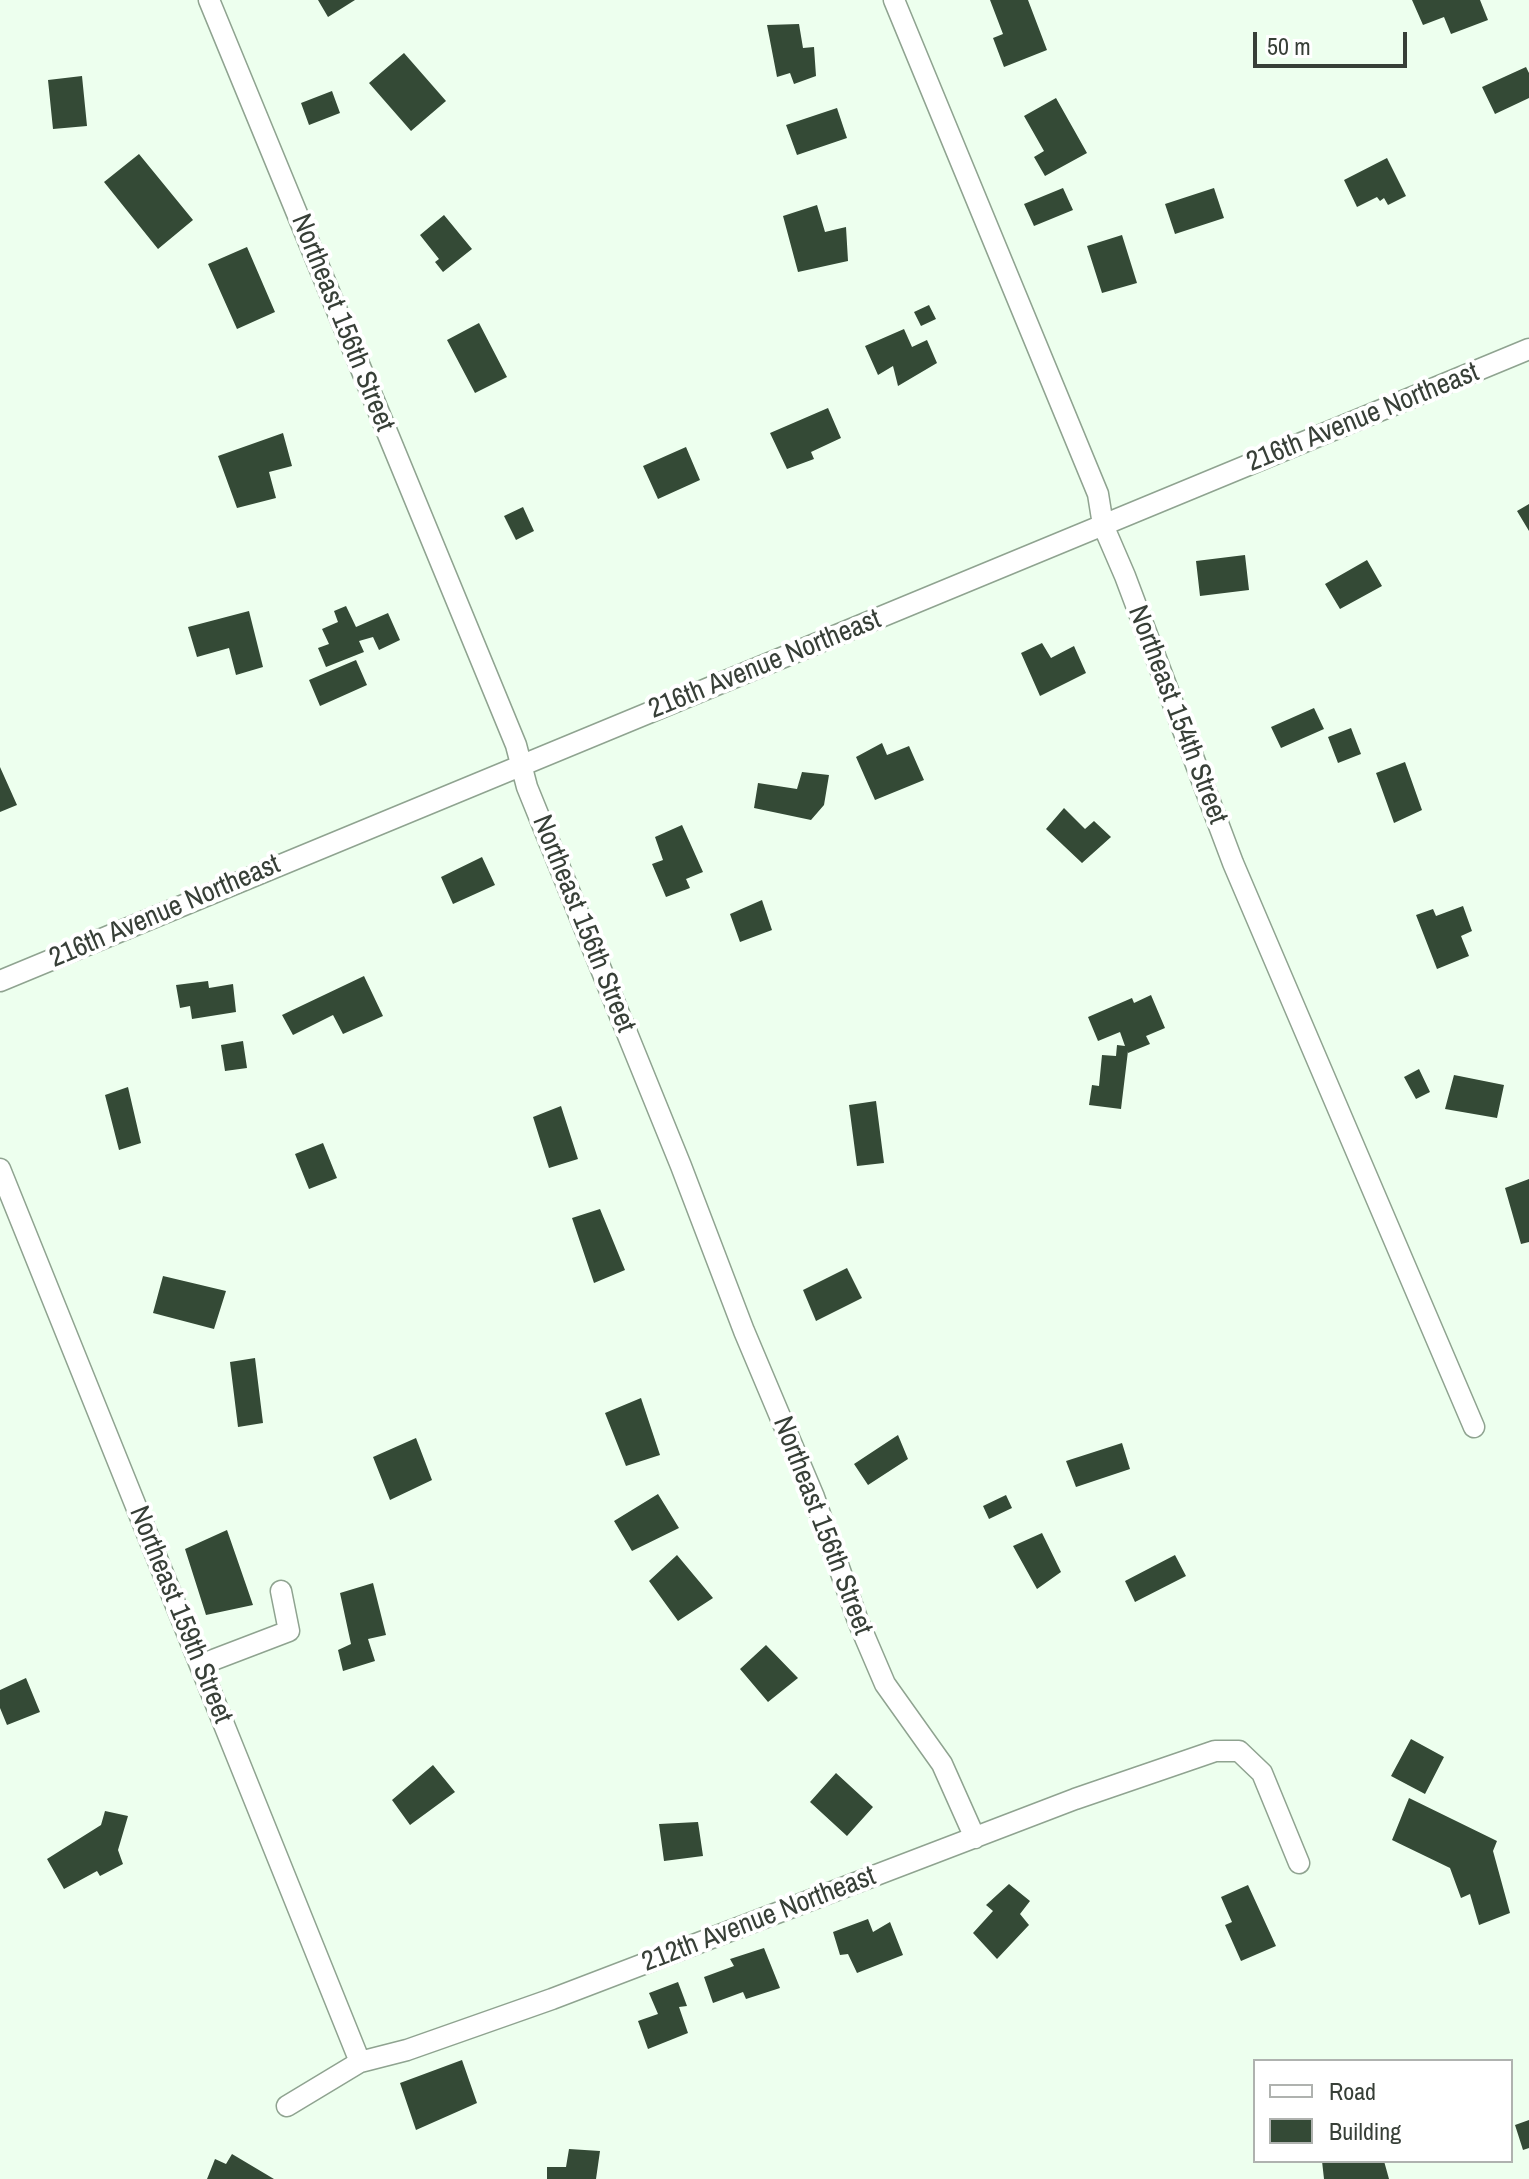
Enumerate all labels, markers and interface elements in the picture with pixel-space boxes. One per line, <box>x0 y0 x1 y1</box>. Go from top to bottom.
scale bar <box>1257 16 1411 66</box>
text: 50 m <box>1267 30 1311 62</box>
street label: Northeast 156th Street <box>283 210 401 436</box>
street label: 216th Avenue Northeast <box>1242 356 1484 480</box>
street label: Northeast 154th Street <box>1120 601 1234 829</box>
street label: 216th Avenue Northeast <box>644 603 886 727</box>
street label: Northeast 156th Street <box>524 811 642 1037</box>
street label: 216th Avenue Northeast <box>45 848 285 976</box>
street label: Northeast 156th Street <box>765 1412 879 1640</box>
street label: Northeast 159th Street <box>121 1502 239 1728</box>
street label: 212th Avenue Northeast <box>638 1860 880 1980</box>
legend <box>1253 2059 1513 2163</box>
text: Road <box>1329 2075 1376 2107</box>
text: Building <box>1329 2115 1401 2147</box>

